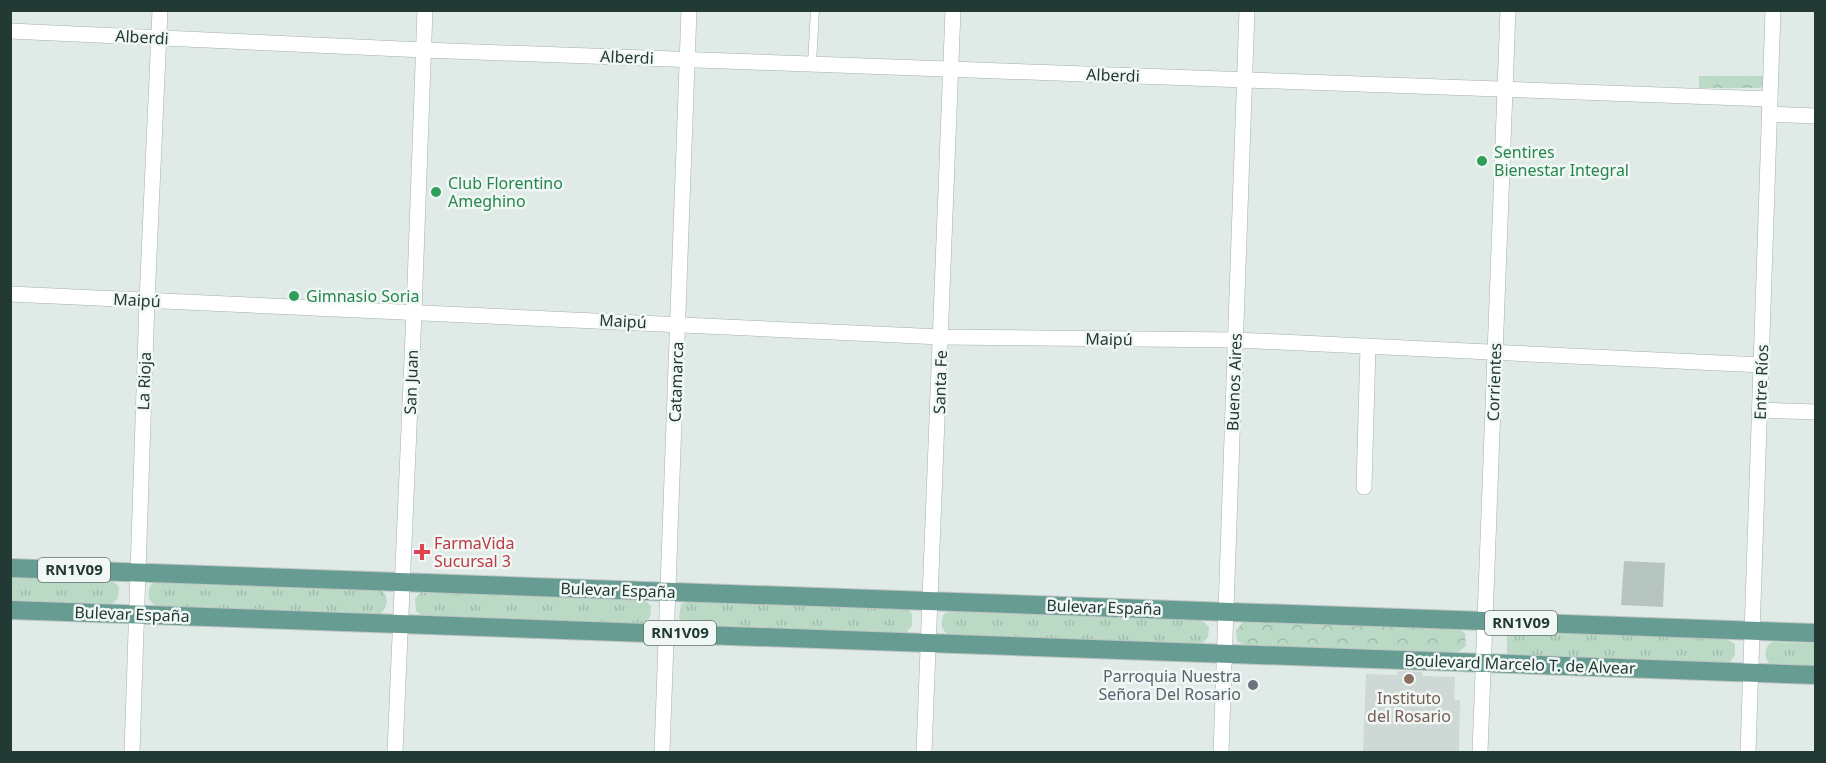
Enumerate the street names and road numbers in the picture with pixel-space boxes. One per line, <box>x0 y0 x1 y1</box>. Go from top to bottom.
street label: Alberdi <box>115 25 169 49</box>
street label: Alberdi <box>600 45 654 69</box>
street label: Alberdi <box>1086 63 1140 87</box>
street label: Maipú <box>113 288 161 312</box>
street label: Maipú <box>599 309 647 333</box>
street label: Maipú <box>1085 328 1133 350</box>
street label: Buenos Aires <box>1221 333 1247 431</box>
street label: Catamarca <box>664 341 688 423</box>
street label: Corrientes <box>1482 342 1506 422</box>
street label: Entre Ríos <box>1749 344 1773 420</box>
street label: San Juan <box>399 349 423 415</box>
street label: Santa Fe <box>928 350 952 414</box>
street label: La Rioja <box>132 351 156 411</box>
road number: RN1V09 <box>38 558 110 582</box>
street label: Bulevar España <box>560 577 676 603</box>
street label: Bulevar España <box>1046 594 1162 620</box>
street label: Bulevar España <box>74 601 190 627</box>
road number: RN1V09 <box>1485 611 1557 635</box>
road number: RN1V09 <box>644 621 716 645</box>
street label: Boulevard Marcelo T. de Alvear <box>1404 649 1636 679</box>

